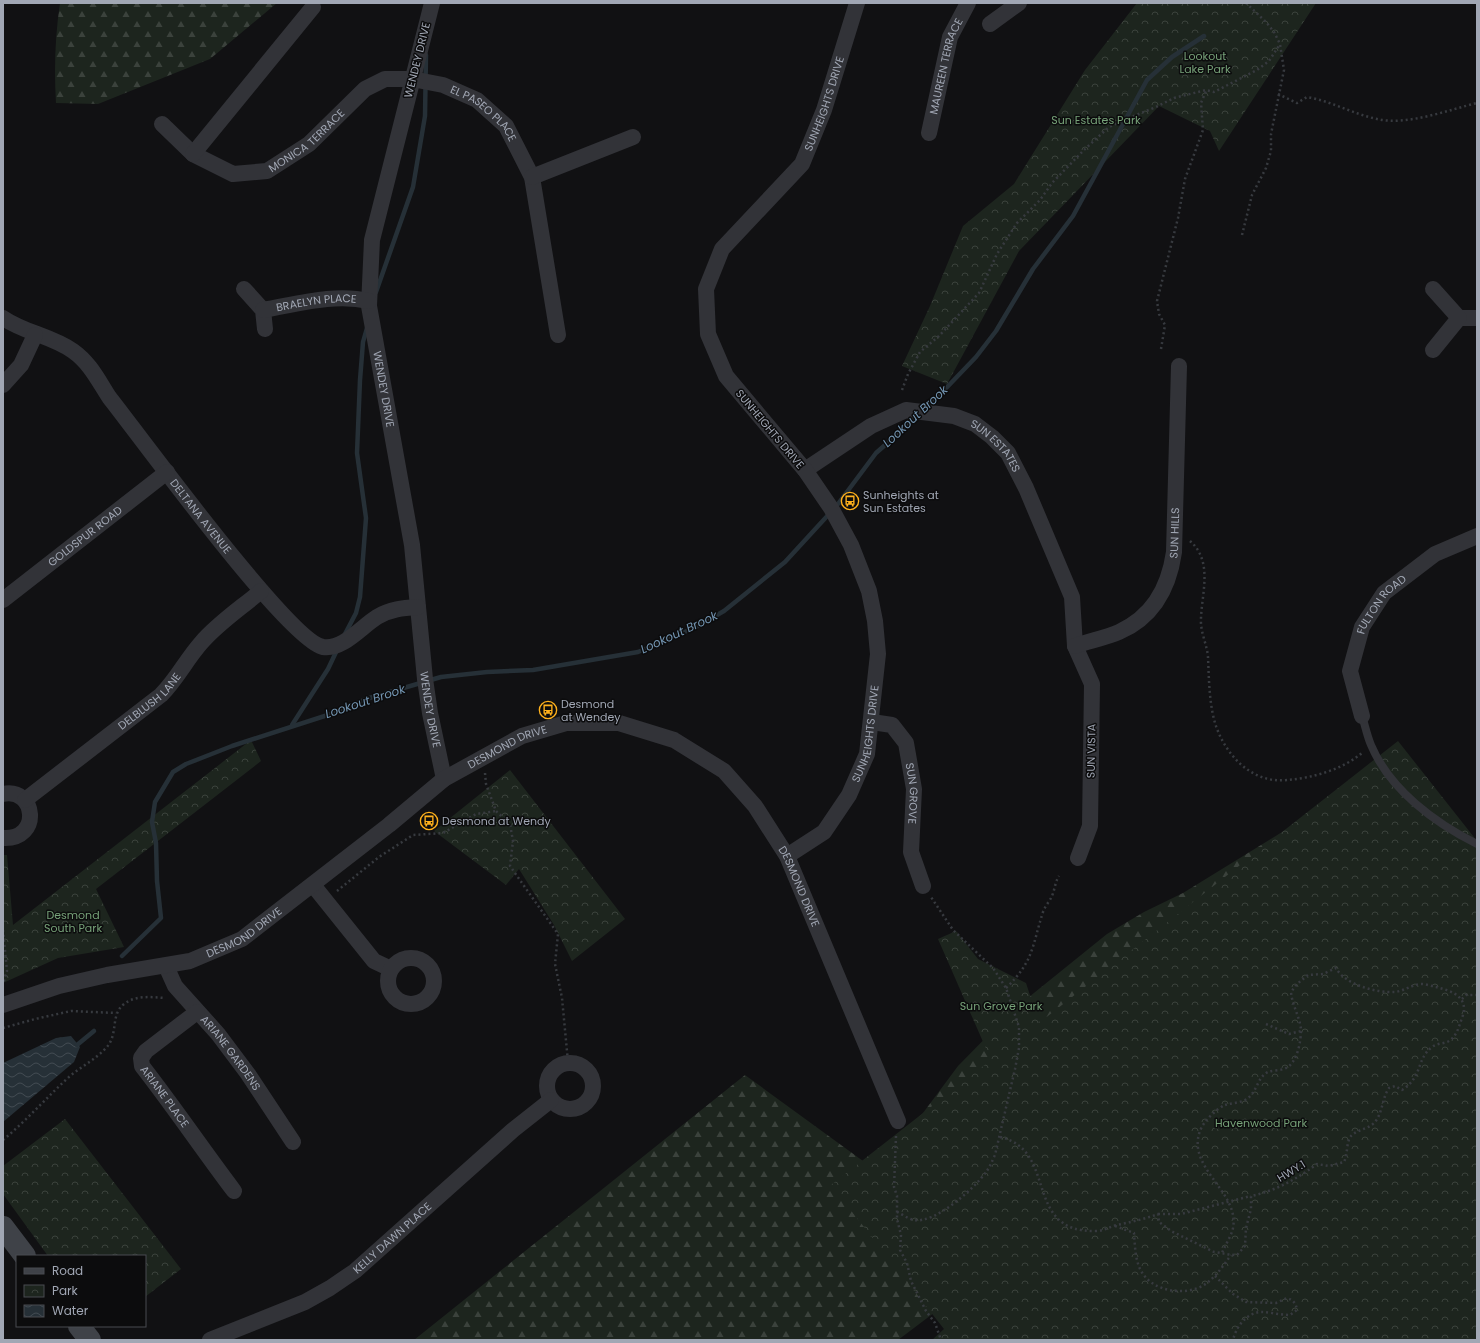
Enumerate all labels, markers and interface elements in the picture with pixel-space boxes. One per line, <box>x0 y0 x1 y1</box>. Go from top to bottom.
street label: MAUREEN TERRACE <box>925 15 967 116</box>
street label: WENDEY DRIVE <box>400 21 434 99</box>
park label: Lookout Lake Park <box>1179 48 1231 77</box>
street label: SUNHEIGHTS DRIVE <box>800 54 848 154</box>
street label: EL PASEO PLACE <box>448 81 521 144</box>
street label: MONICA TERRACE <box>265 105 348 176</box>
park label: Sun Estates Park <box>1051 112 1141 128</box>
street label: BRAELYN PLACE <box>275 290 357 315</box>
street label: WENDEY DRIVE <box>369 350 399 429</box>
water label: Lookout Brook <box>879 381 952 451</box>
street label: SUNHEIGHTS DRIVE <box>732 386 808 472</box>
street label: SUN ESTATES <box>969 415 1024 475</box>
street label: DELTANA AVENUE <box>166 476 235 557</box>
place label: Sunheights at Sun Estates <box>863 487 939 516</box>
bus stop icon: Sunheights at Sun Estates <box>840 491 860 511</box>
street label: GOLDSPUR ROAD <box>44 502 126 570</box>
street label: SUN HILLS <box>1165 507 1183 560</box>
street label: FULTON ROAD <box>1352 571 1410 636</box>
water label: Lookout Brook <box>638 606 721 657</box>
street label: DELBLUSH LANE <box>114 669 185 734</box>
street label: WENDEY DRIVE <box>416 671 445 749</box>
water label: Lookout Brook <box>323 680 408 722</box>
street label: SUNHEIGHTS DRIVE <box>848 684 883 785</box>
place label: Desmond at Wendey <box>561 696 621 725</box>
bus stop icon: Desmond at Wendey <box>538 700 558 720</box>
street label: DESMOND DRIVE <box>465 721 549 773</box>
street label: SUN VISTA <box>1083 723 1099 778</box>
street label: SUN GROVE <box>902 762 922 824</box>
bus stop icon: Desmond at Wendy <box>419 811 439 831</box>
place label: Desmond at Wendy <box>442 813 552 829</box>
street label: DESMOND DRIVE <box>775 843 824 929</box>
street label: DESMOND DRIVE <box>204 903 285 961</box>
park label: Desmond South Park <box>44 907 102 936</box>
park label: Sun Grove Park <box>960 998 1043 1014</box>
street label: ARIANE GARDENS <box>197 1012 265 1093</box>
street label: ARIANE PLACE <box>137 1062 193 1131</box>
park label: Havenwood Park <box>1215 1115 1307 1131</box>
street label: HWY.1 <box>1274 1156 1308 1186</box>
street label: KELLY DAWN PLACE <box>349 1198 435 1277</box>
legend <box>16 1255 146 1327</box>
text: Road <box>52 1262 83 1279</box>
text: Park <box>52 1282 79 1299</box>
text: Water <box>52 1302 89 1319</box>

